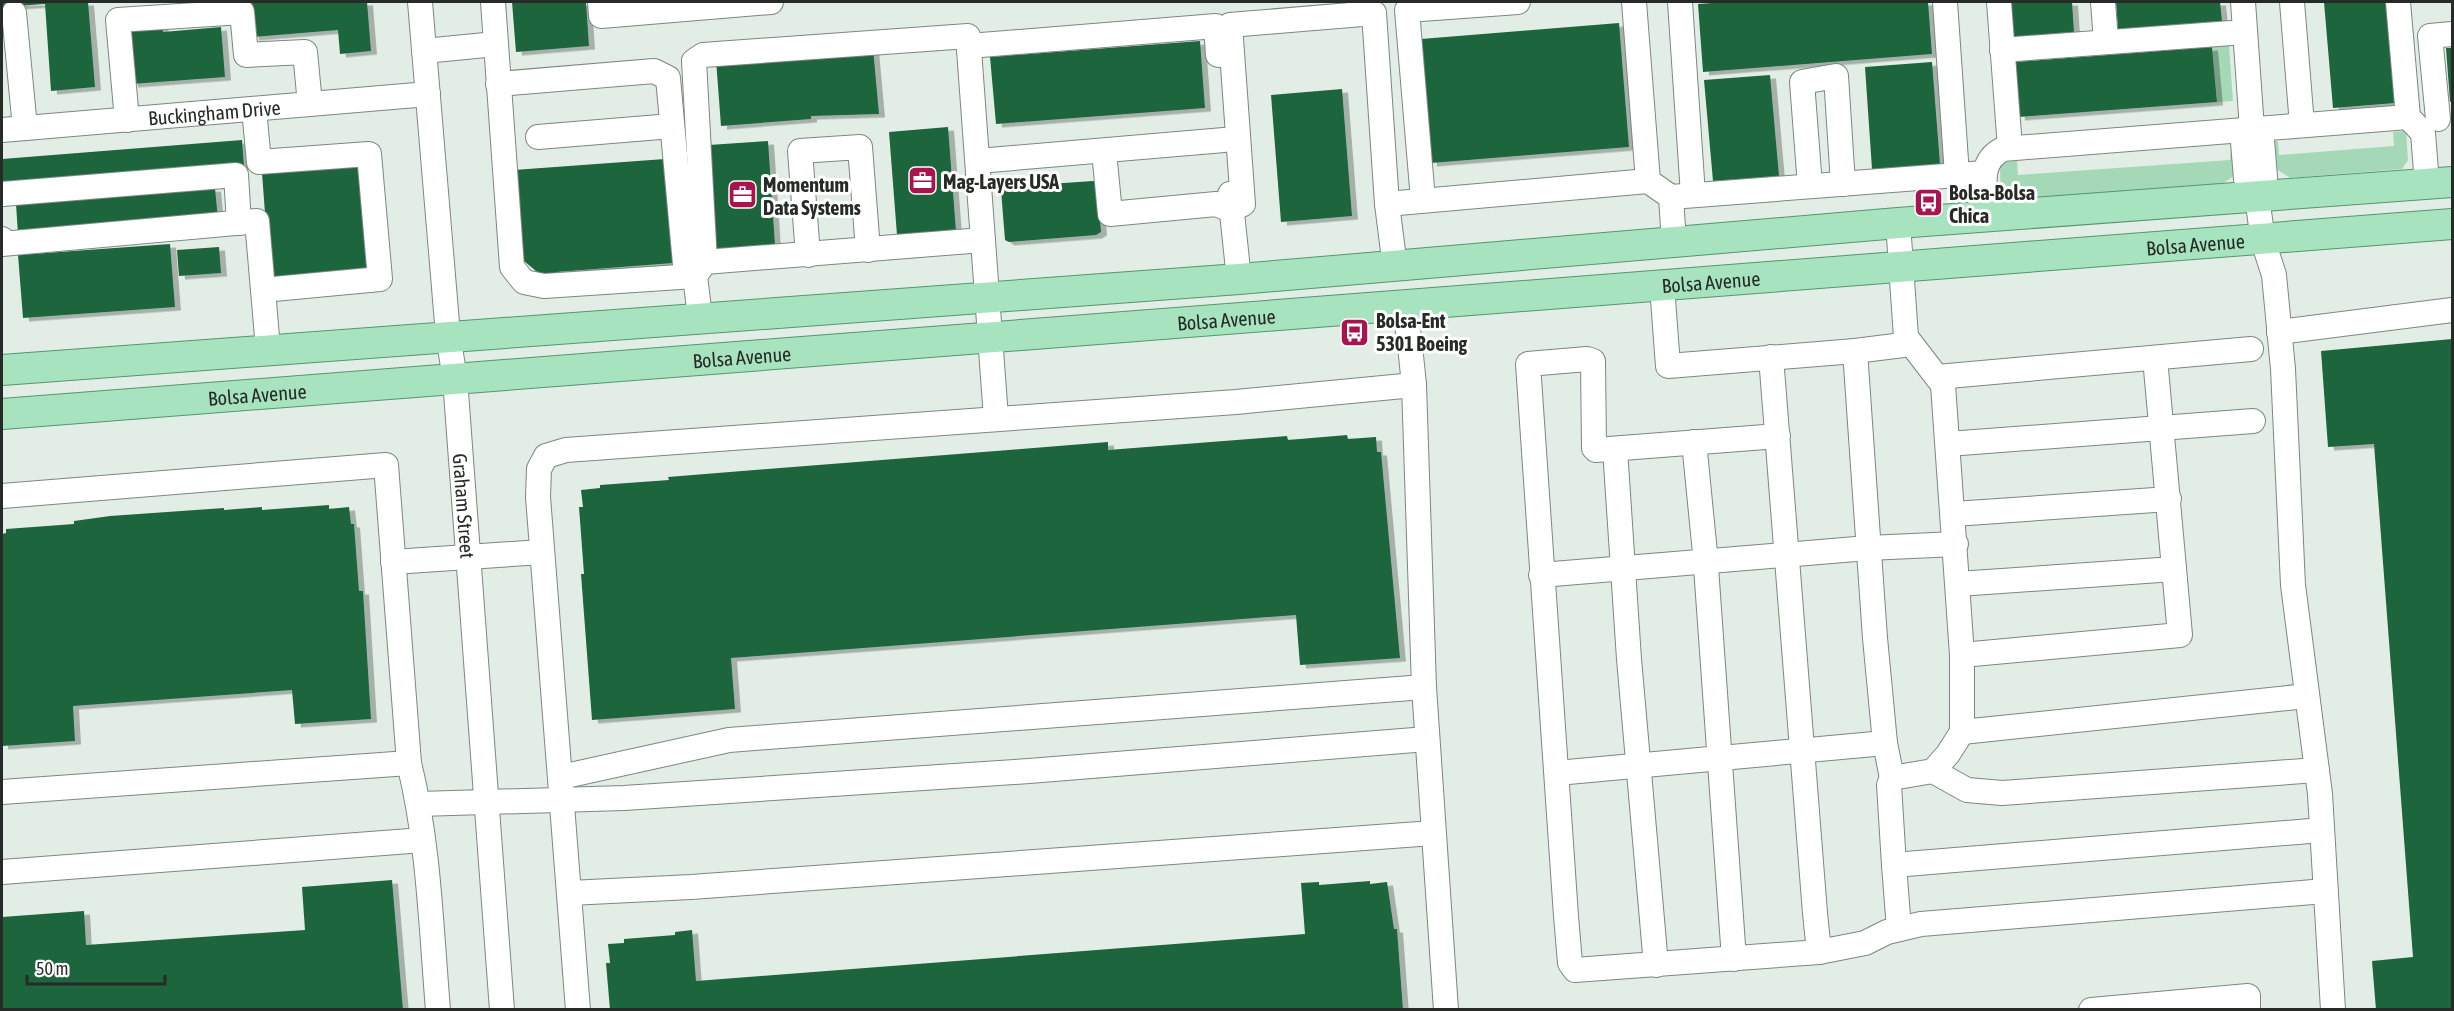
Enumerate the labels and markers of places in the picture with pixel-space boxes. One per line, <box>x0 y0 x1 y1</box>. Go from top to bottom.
office icon: Mag-Layers USA <box>906 165 938 197</box>
place label: Mag-Layers USA <box>943 170 1059 193</box>
place label: Momentum Data Systems <box>763 173 861 219</box>
office icon: Momentum Data Systems <box>726 179 758 211</box>
place label: Bolsa-Bolsa Chica <box>1949 181 2035 227</box>
bus stop icon: Bolsa-Bolsa Chica <box>1912 187 1944 219</box>
place label: Bolsa-Ent 5301 Boeing <box>1376 309 1468 355</box>
bus stop icon: Bolsa-Ent 5301 Boeing <box>1339 316 1371 348</box>

